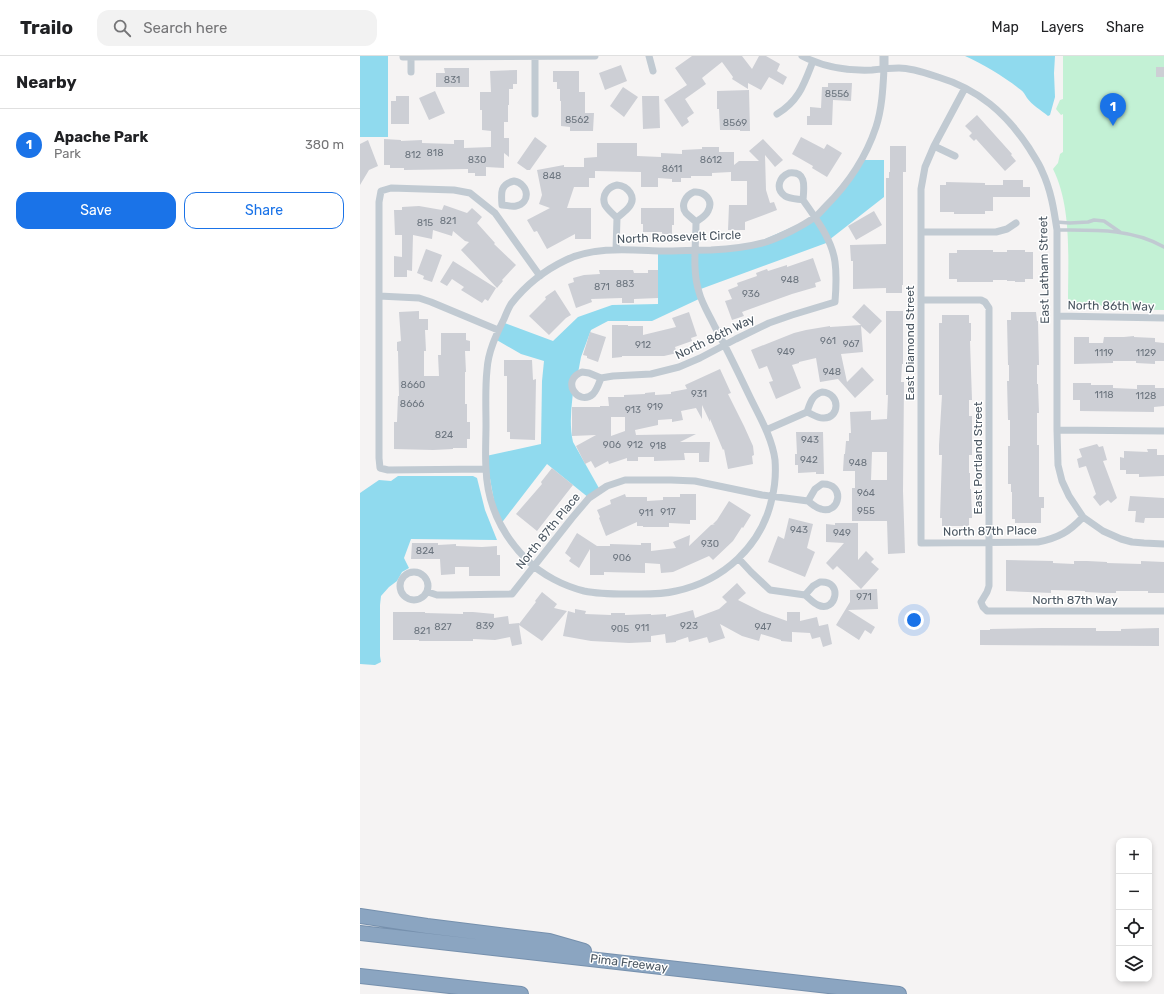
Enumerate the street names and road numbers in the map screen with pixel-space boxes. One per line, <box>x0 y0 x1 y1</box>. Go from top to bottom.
street label: East Latham Street <box>1036 216 1052 324</box>
street label: North Roosevelt Circle <box>617 228 742 246</box>
street label: East Diamond Street <box>903 285 917 401</box>
street label: North 86th Way <box>1067 298 1155 314</box>
street label: North 86th Way <box>673 312 757 362</box>
street label: East Portland Street <box>971 401 985 515</box>
street label: North 87th Place <box>513 490 583 572</box>
street label: North 87th Place <box>943 523 1037 539</box>
street label: North 87th Way <box>1032 593 1118 607</box>
street label: Pima Freeway <box>589 951 669 975</box>

